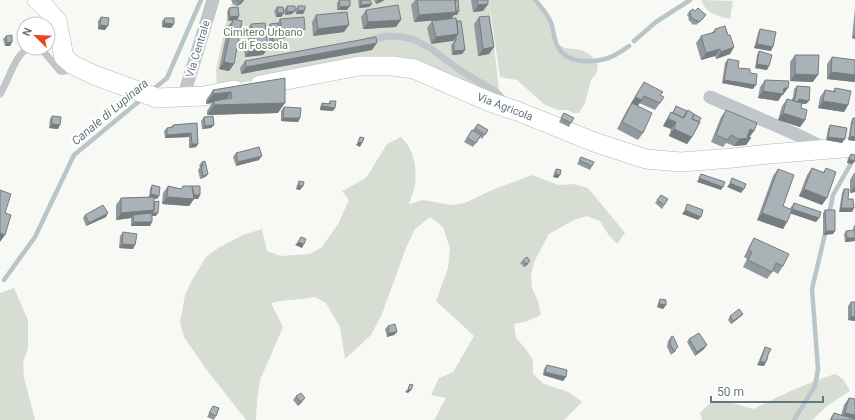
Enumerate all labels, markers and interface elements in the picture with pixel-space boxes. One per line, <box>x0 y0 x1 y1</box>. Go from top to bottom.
north arrow <box>16 16 56 56</box>
street label: Via Centrale <box>183 19 213 79</box>
text: N <box>20 26 35 38</box>
park label: Cimitero Urbano di Fossola <box>223 26 303 52</box>
water label: Canale di Lupinara <box>69 76 151 148</box>
street label: Via Agricola <box>475 90 535 124</box>
scale bar <box>711 378 823 404</box>
text: 50 m <box>717 385 744 399</box>

